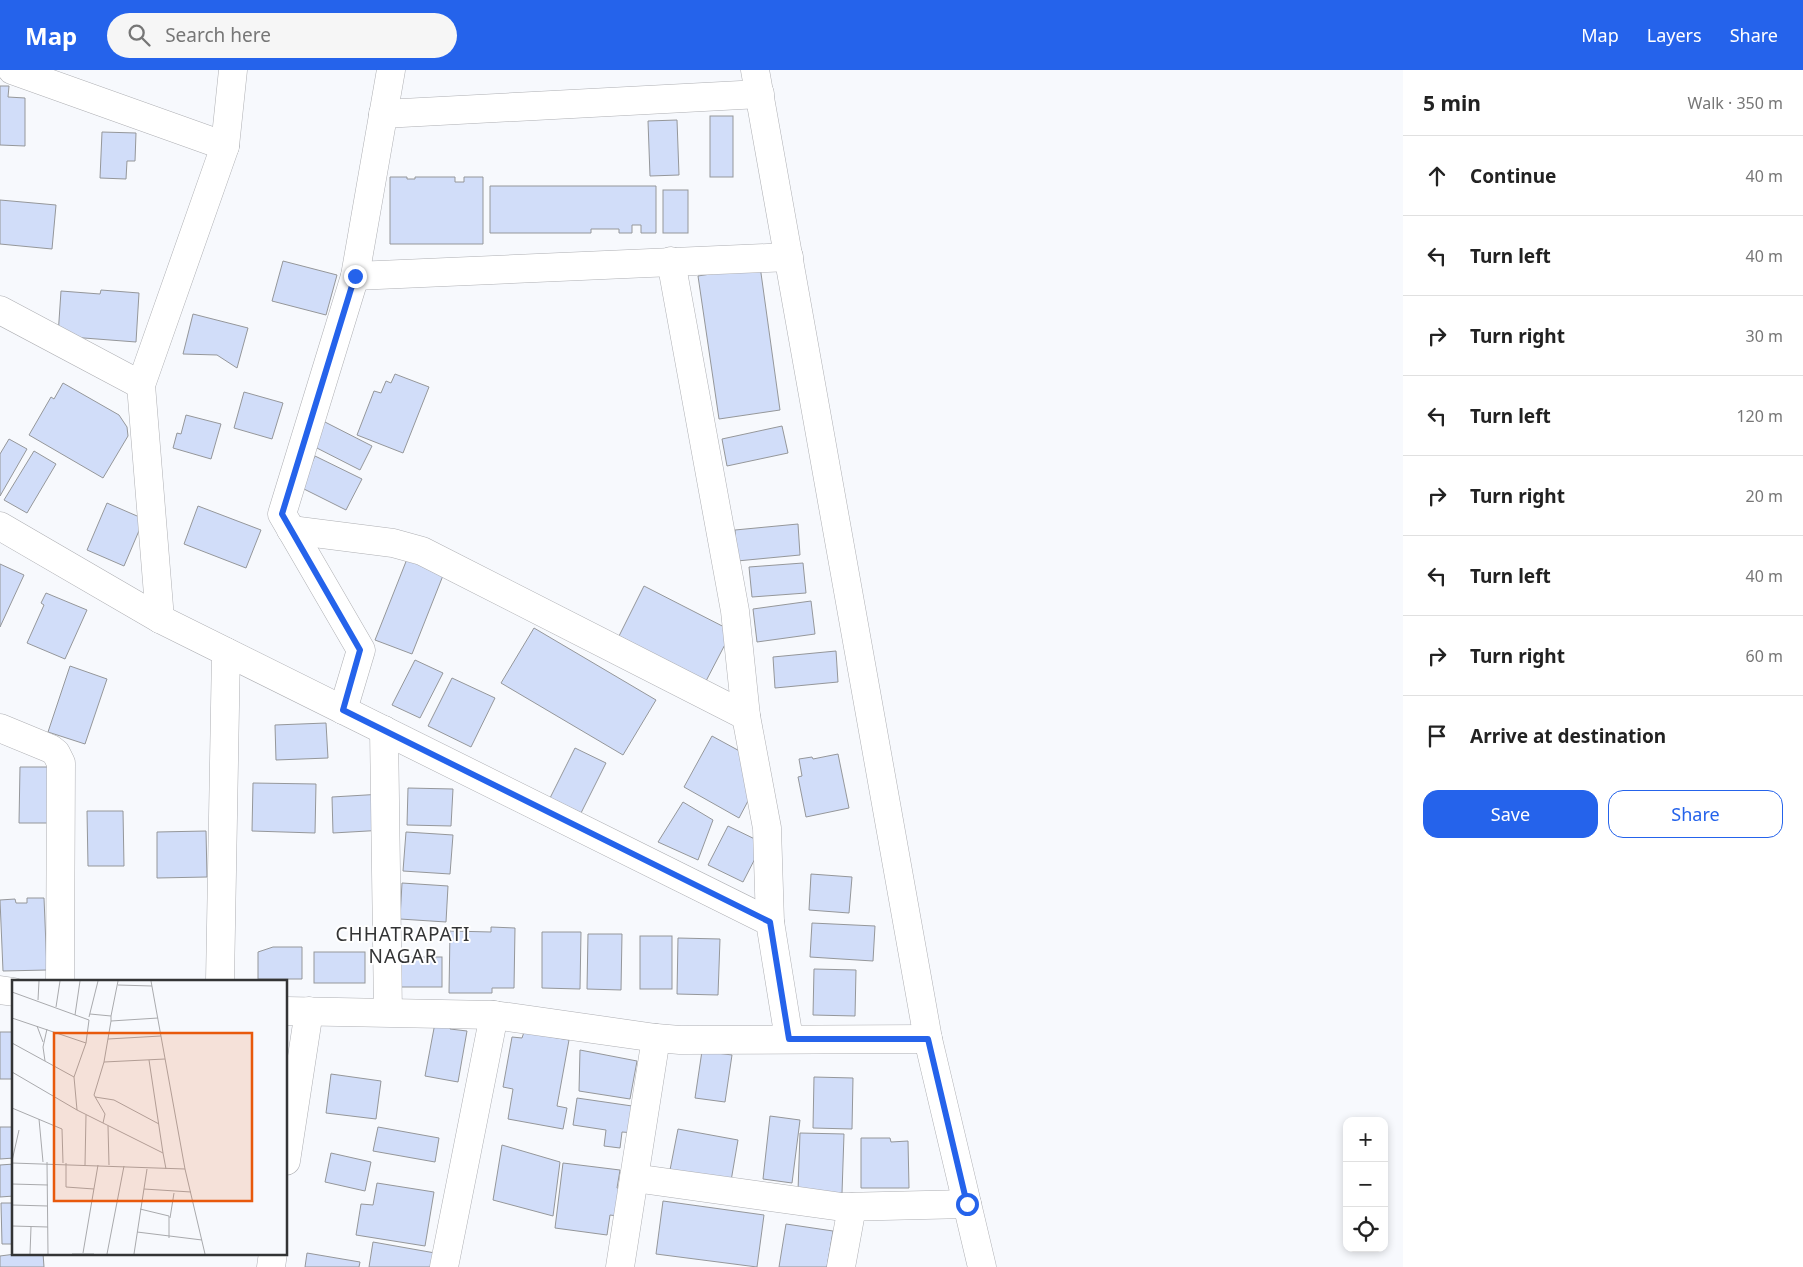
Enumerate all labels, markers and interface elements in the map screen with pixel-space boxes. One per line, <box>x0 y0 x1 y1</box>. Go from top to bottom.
search box <box>107 13 457 58</box>
text: Map <box>25 19 77 52</box>
icon: search <box>125 21 153 49</box>
text: Search here <box>165 22 271 48</box>
text: Map <box>1581 23 1619 47</box>
text: Layers <box>1647 23 1702 47</box>
text: Share <box>1730 23 1778 47</box>
text: 5 min <box>1423 89 1481 117</box>
text: Walk · 350 m <box>1688 92 1783 114</box>
icon: ahead <box>1423 162 1451 190</box>
text: Continue <box>1470 163 1556 189</box>
text: 40 m <box>1746 165 1783 187</box>
icon: left <box>1423 242 1451 270</box>
text: Turn left <box>1470 243 1551 269</box>
text: 40 m <box>1746 245 1783 267</box>
route end <box>344 265 367 288</box>
icon: right <box>1423 322 1451 350</box>
text: Turn right <box>1470 323 1565 349</box>
text: 30 m <box>1746 325 1783 347</box>
icon: left <box>1423 402 1451 430</box>
text: Turn left <box>1470 403 1551 429</box>
text: 120 m <box>1736 405 1783 427</box>
icon: right <box>1423 482 1451 510</box>
text: Turn right <box>1470 483 1565 509</box>
text: 20 m <box>1746 485 1783 507</box>
icon: left <box>1423 562 1451 590</box>
text: Turn left <box>1470 563 1551 589</box>
text: 40 m <box>1746 565 1783 587</box>
icon: right <box>1423 642 1451 670</box>
text: Turn right <box>1470 643 1565 669</box>
text: 60 m <box>1746 645 1783 667</box>
icon: arrive <box>1423 722 1451 750</box>
text: Arrive at destination <box>1470 723 1666 749</box>
button: Save <box>1423 790 1598 838</box>
button: Share <box>1608 790 1783 838</box>
district label: CHHATRAPATI NAGAR <box>336 921 470 969</box>
inset map <box>12 980 288 1254</box>
map controls <box>1343 1117 1388 1252</box>
button: + <box>1343 1117 1388 1162</box>
button: − <box>1343 1162 1388 1207</box>
route start <box>956 1193 979 1216</box>
button: locate <box>1343 1207 1388 1252</box>

